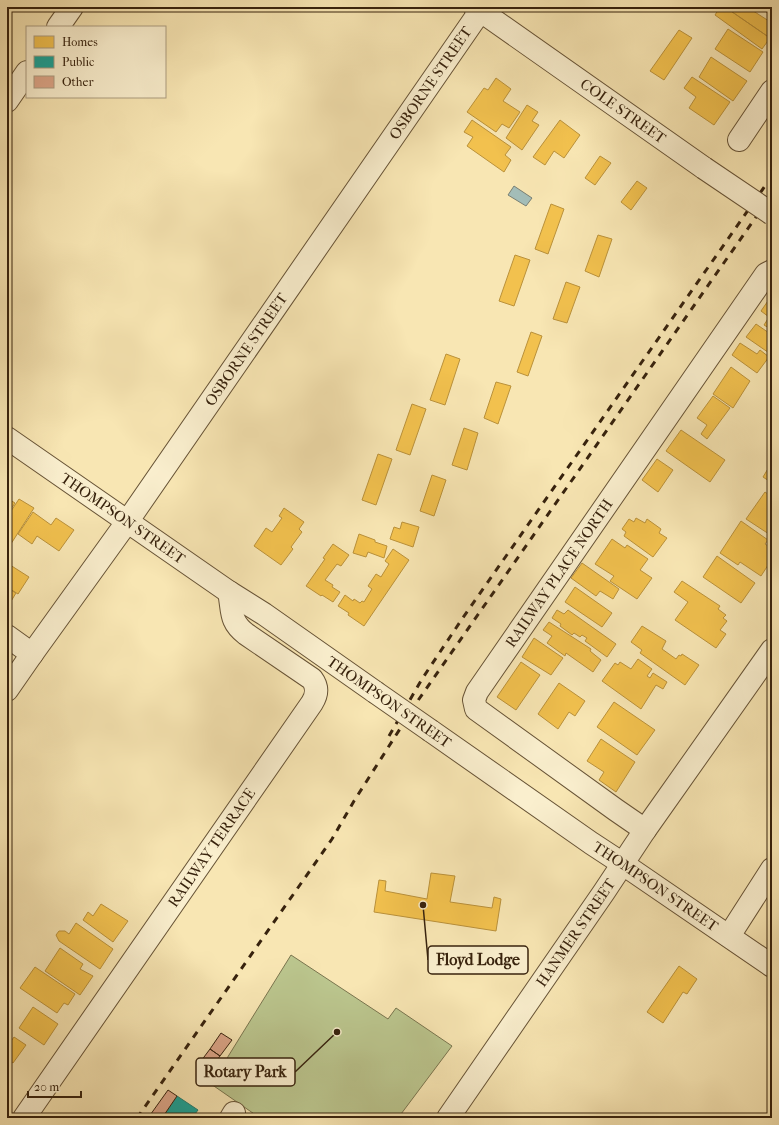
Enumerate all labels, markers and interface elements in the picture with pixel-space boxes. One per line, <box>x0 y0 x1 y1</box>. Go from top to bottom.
street label: OSBORNE STREET <box>385 23 476 143</box>
legend <box>26 26 166 98</box>
text: Homes <box>62 35 98 49</box>
text: Public <box>62 55 94 69</box>
text: Other <box>62 75 94 89</box>
street label: COLE STREET <box>577 75 670 148</box>
street label: OSBORNE STREET <box>201 289 292 409</box>
street label: THOMPSON STREET <box>57 469 189 568</box>
street label: RAILWAY PLACE NORTH <box>502 496 617 651</box>
street label: THOMPSON STREET <box>323 652 455 752</box>
street label: RAILWAY TERRACE <box>164 785 259 911</box>
street label: THOMPSON STREET <box>589 838 722 936</box>
street label: HANMER STREET <box>532 875 620 990</box>
callout: Floyd Lodge <box>428 946 528 974</box>
text: Floyd Lodge <box>435 950 520 970</box>
callout: Rotary Park <box>196 1058 295 1086</box>
text: Rotary Park <box>203 1062 287 1082</box>
scale bar <box>28 1073 81 1099</box>
text: 20 m <box>34 1080 59 1094</box>

